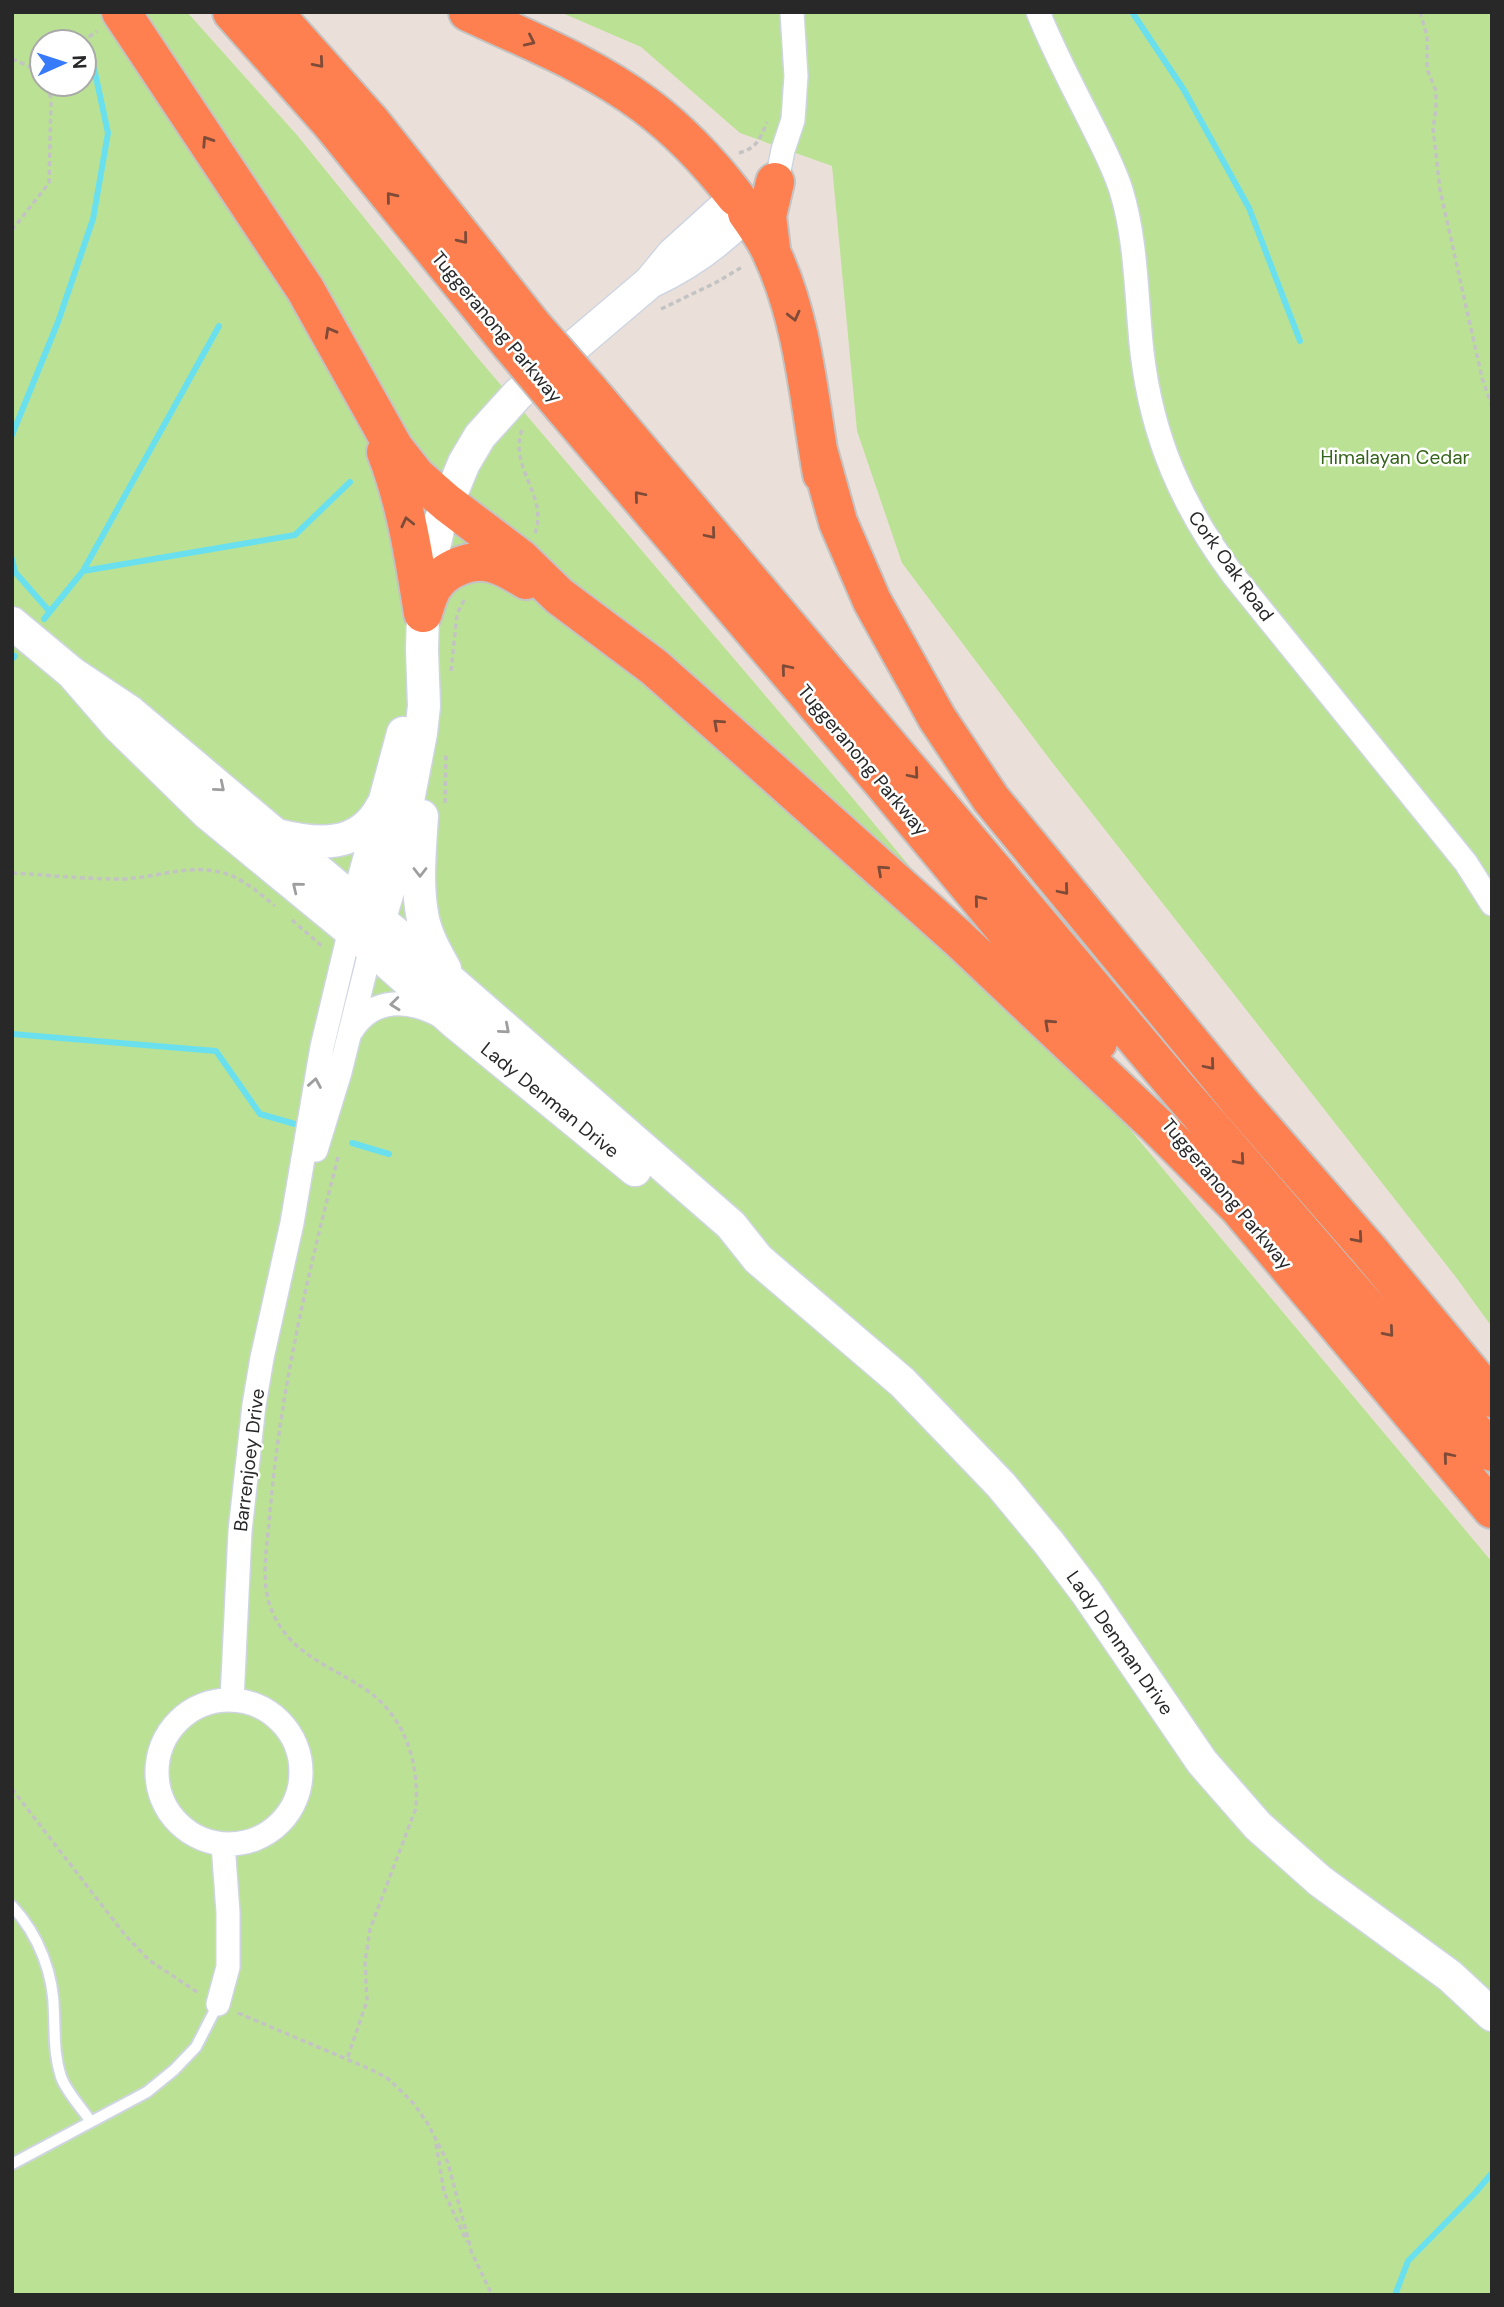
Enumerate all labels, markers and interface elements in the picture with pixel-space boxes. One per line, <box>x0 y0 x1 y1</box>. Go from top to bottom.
north arrow <box>28 28 98 98</box>
one-way arrow <box>523 33 535 47</box>
text: N <box>67 55 92 70</box>
one-way arrow <box>311 55 323 68</box>
one-way arrow <box>203 136 215 149</box>
one-way arrow <box>386 192 399 204</box>
one-way arrow <box>455 230 467 243</box>
street label: Tuggeranong Parkway <box>426 246 568 408</box>
one-way arrow <box>786 310 800 322</box>
one-way arrow <box>325 327 338 339</box>
park label: Himalayan Cedar <box>1320 445 1470 470</box>
one-way arrow <box>635 491 647 504</box>
street label: Cork Oak Road <box>1183 506 1279 626</box>
one-way arrow <box>400 516 415 528</box>
one-way arrow <box>703 526 715 539</box>
one-way arrow <box>782 664 794 677</box>
street label: Tuggeranong Parkway <box>792 679 934 841</box>
one-way arrow <box>713 720 726 732</box>
one-way arrow <box>906 765 918 778</box>
one-way arrow <box>211 779 224 791</box>
one-way arrow <box>877 866 890 878</box>
one-way arrow <box>412 867 428 878</box>
one-way arrow <box>1056 882 1069 895</box>
one-way arrow <box>293 883 305 896</box>
one-way arrow <box>975 895 988 907</box>
one-way arrow <box>389 997 401 1012</box>
one-way arrow <box>1044 1020 1057 1033</box>
one-way arrow <box>496 1021 509 1033</box>
street label: Lady Denman Drive <box>476 1037 624 1163</box>
one-way arrow <box>1201 1058 1214 1070</box>
one-way arrow <box>307 1077 322 1089</box>
street label: Tuggeranong Parkway <box>1156 1113 1298 1275</box>
one-way arrow <box>1232 1152 1244 1165</box>
one-way arrow <box>1350 1229 1362 1242</box>
one-way arrow <box>1381 1324 1393 1337</box>
street label: Barrenjoey Drive <box>228 1387 270 1533</box>
one-way arrow <box>1444 1452 1456 1465</box>
street label: Lady Denman Drive <box>1061 1566 1179 1720</box>

